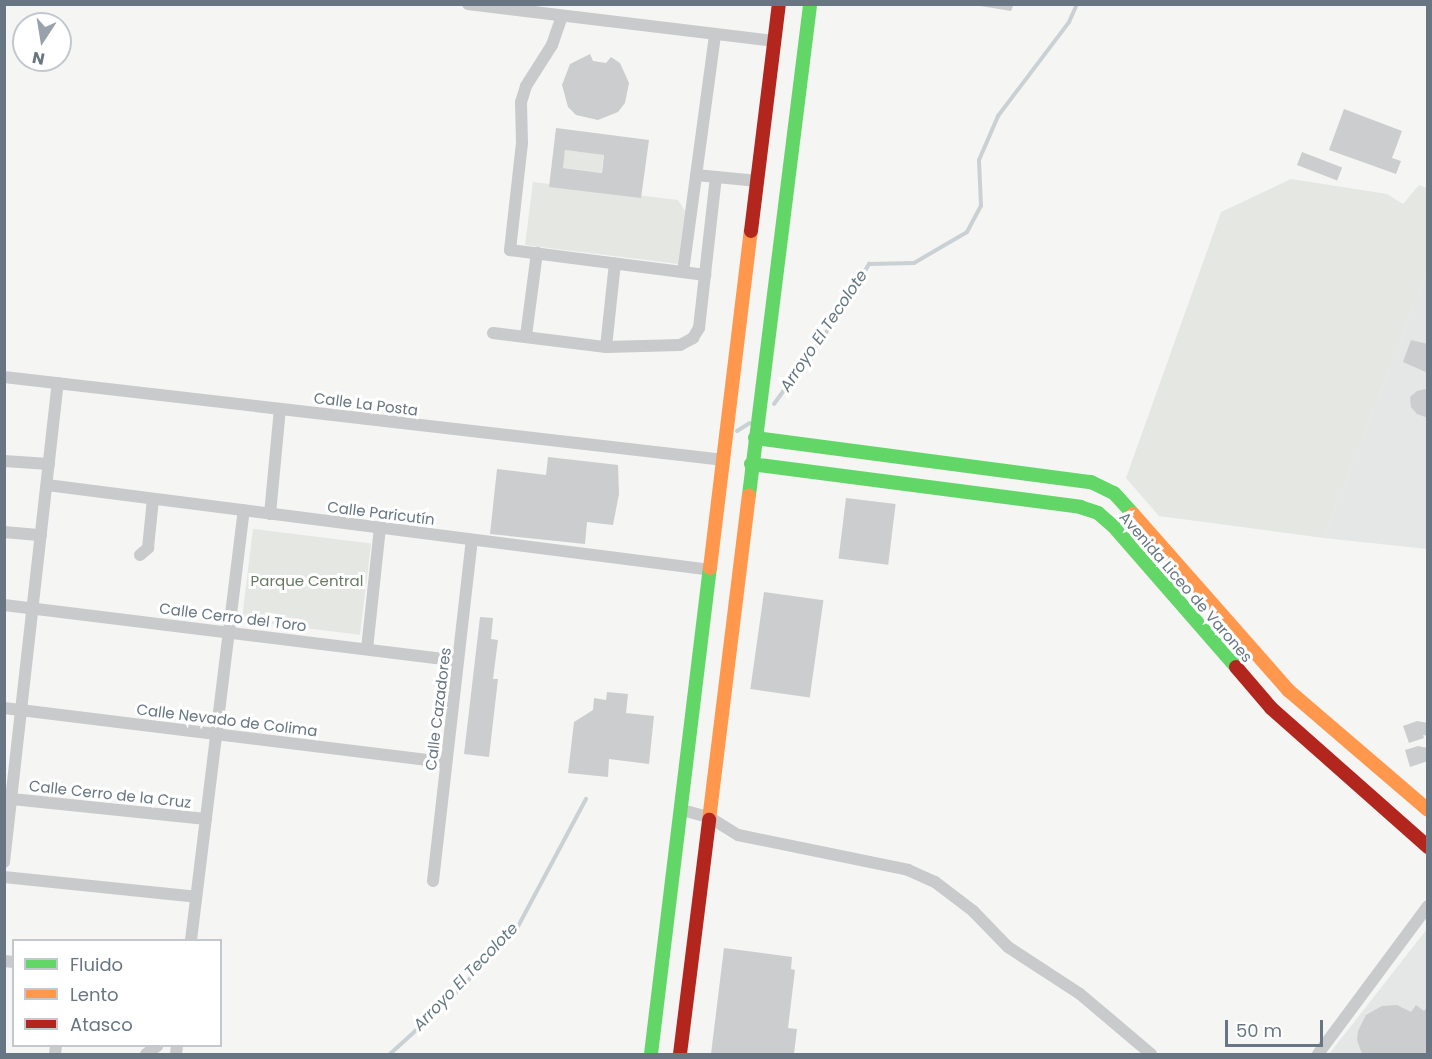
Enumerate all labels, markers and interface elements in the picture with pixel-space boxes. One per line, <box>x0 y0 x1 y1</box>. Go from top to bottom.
north arrow <box>12 12 72 72</box>
text: N <box>30 46 47 71</box>
water label: Arroyo El Tecolote <box>776 267 872 395</box>
street label: Calle La Posta <box>313 389 419 419</box>
street label: Calle Paricutín <box>326 497 436 529</box>
street label: Avenida Liceo de Varones <box>1116 508 1256 666</box>
park label: Parque Central <box>251 572 363 590</box>
street label: Calle Cerro del Toro <box>158 599 308 635</box>
street label: Calle Cazadores <box>422 647 454 771</box>
street label: Calle Nevado de Colima <box>136 700 318 740</box>
street label: Calle Cerro de la Cruz <box>28 777 192 811</box>
water label: Arroyo El Tecolote <box>410 919 522 1035</box>
legend <box>12 939 222 1047</box>
text: Fluido <box>70 952 123 977</box>
text: Lento <box>70 982 119 1007</box>
scale bar <box>1228 1008 1326 1046</box>
text: Atasco <box>70 1012 133 1037</box>
text: 50 m <box>1236 1018 1282 1043</box>

